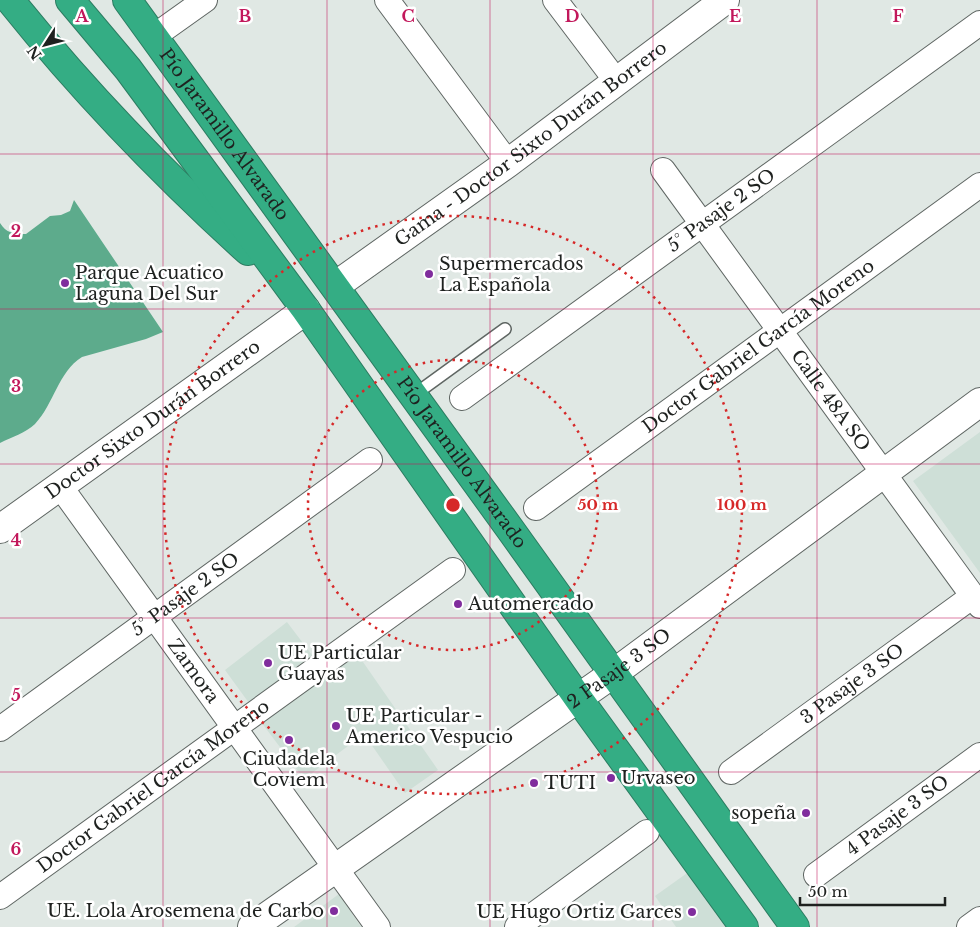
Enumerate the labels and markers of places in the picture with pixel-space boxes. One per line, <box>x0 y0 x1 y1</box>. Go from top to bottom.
place label: Supermercados La Española <box>439 253 584 296</box>
place label: Parque Acuatico Laguna Del Sur <box>75 262 224 305</box>
marker: Supermercados La Española <box>423 268 435 280</box>
marker: Parque Acuatico Laguna Del Sur <box>59 277 71 289</box>
centre of rings <box>444 496 462 514</box>
place label: Automercado <box>467 593 594 615</box>
marker: Automercado <box>452 598 464 610</box>
place label: UE Particular Guayas <box>278 642 402 685</box>
marker: UE Particular Guayas <box>262 657 274 669</box>
place label: UE Particular - Americo Vespucio <box>345 705 513 748</box>
marker: UE Particular - Americo Vespucio <box>330 720 342 732</box>
marker: Ciudadela Coviem <box>283 734 295 746</box>
place label: Ciudadela Coviem <box>242 748 336 791</box>
place label: Urvaseo <box>621 767 696 789</box>
place label: TUTI <box>544 772 596 794</box>
marker: Urvaseo <box>605 772 617 784</box>
marker: TUTI <box>528 777 540 789</box>
place label: sopeña <box>731 802 796 824</box>
marker: sopeña <box>800 807 812 819</box>
place label: UE. Lola Arosemena de Carbo <box>47 900 324 922</box>
place label: UE Hugo Ortiz Garces <box>476 901 682 923</box>
marker: UE. Lola Arosemena de Carbo <box>328 905 340 917</box>
marker: UE Hugo Ortiz Garces <box>686 906 698 918</box>

